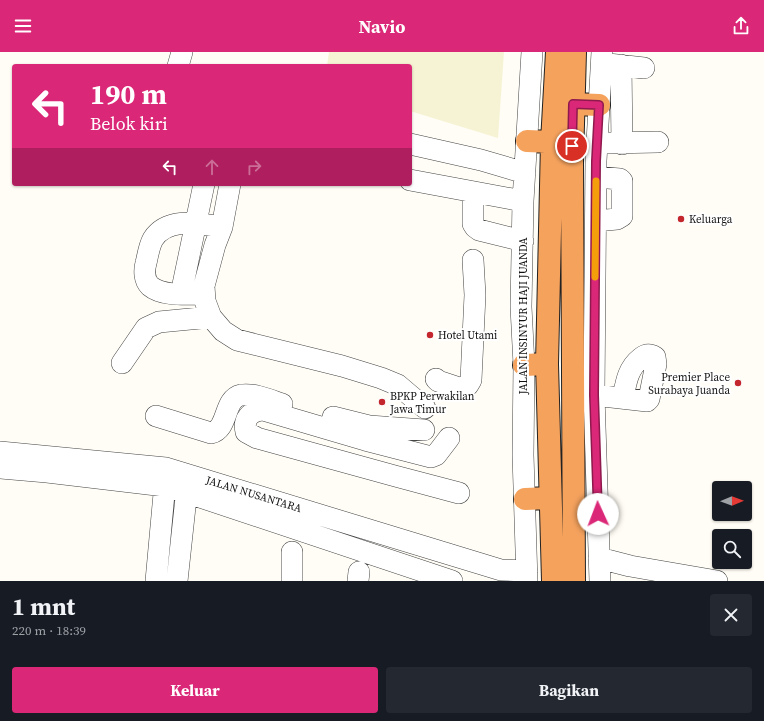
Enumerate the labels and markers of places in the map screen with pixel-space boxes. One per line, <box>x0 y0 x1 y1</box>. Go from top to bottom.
pin <box>555 129 589 163</box>
place label: Keluarga <box>689 212 733 227</box>
marker: Keluarga <box>676 214 686 224</box>
place label: Hotel Utami <box>438 328 497 343</box>
marker: Hotel Utami <box>425 330 435 340</box>
place label: Premier Place Surabaya Juanda <box>648 370 730 398</box>
marker: Premier Place Surabaya Juanda <box>733 378 743 388</box>
place label: BPKP Perwakilan Jawa Timur <box>389 389 475 417</box>
marker: BPKP Perwakilan Jawa Timur <box>377 397 387 407</box>

